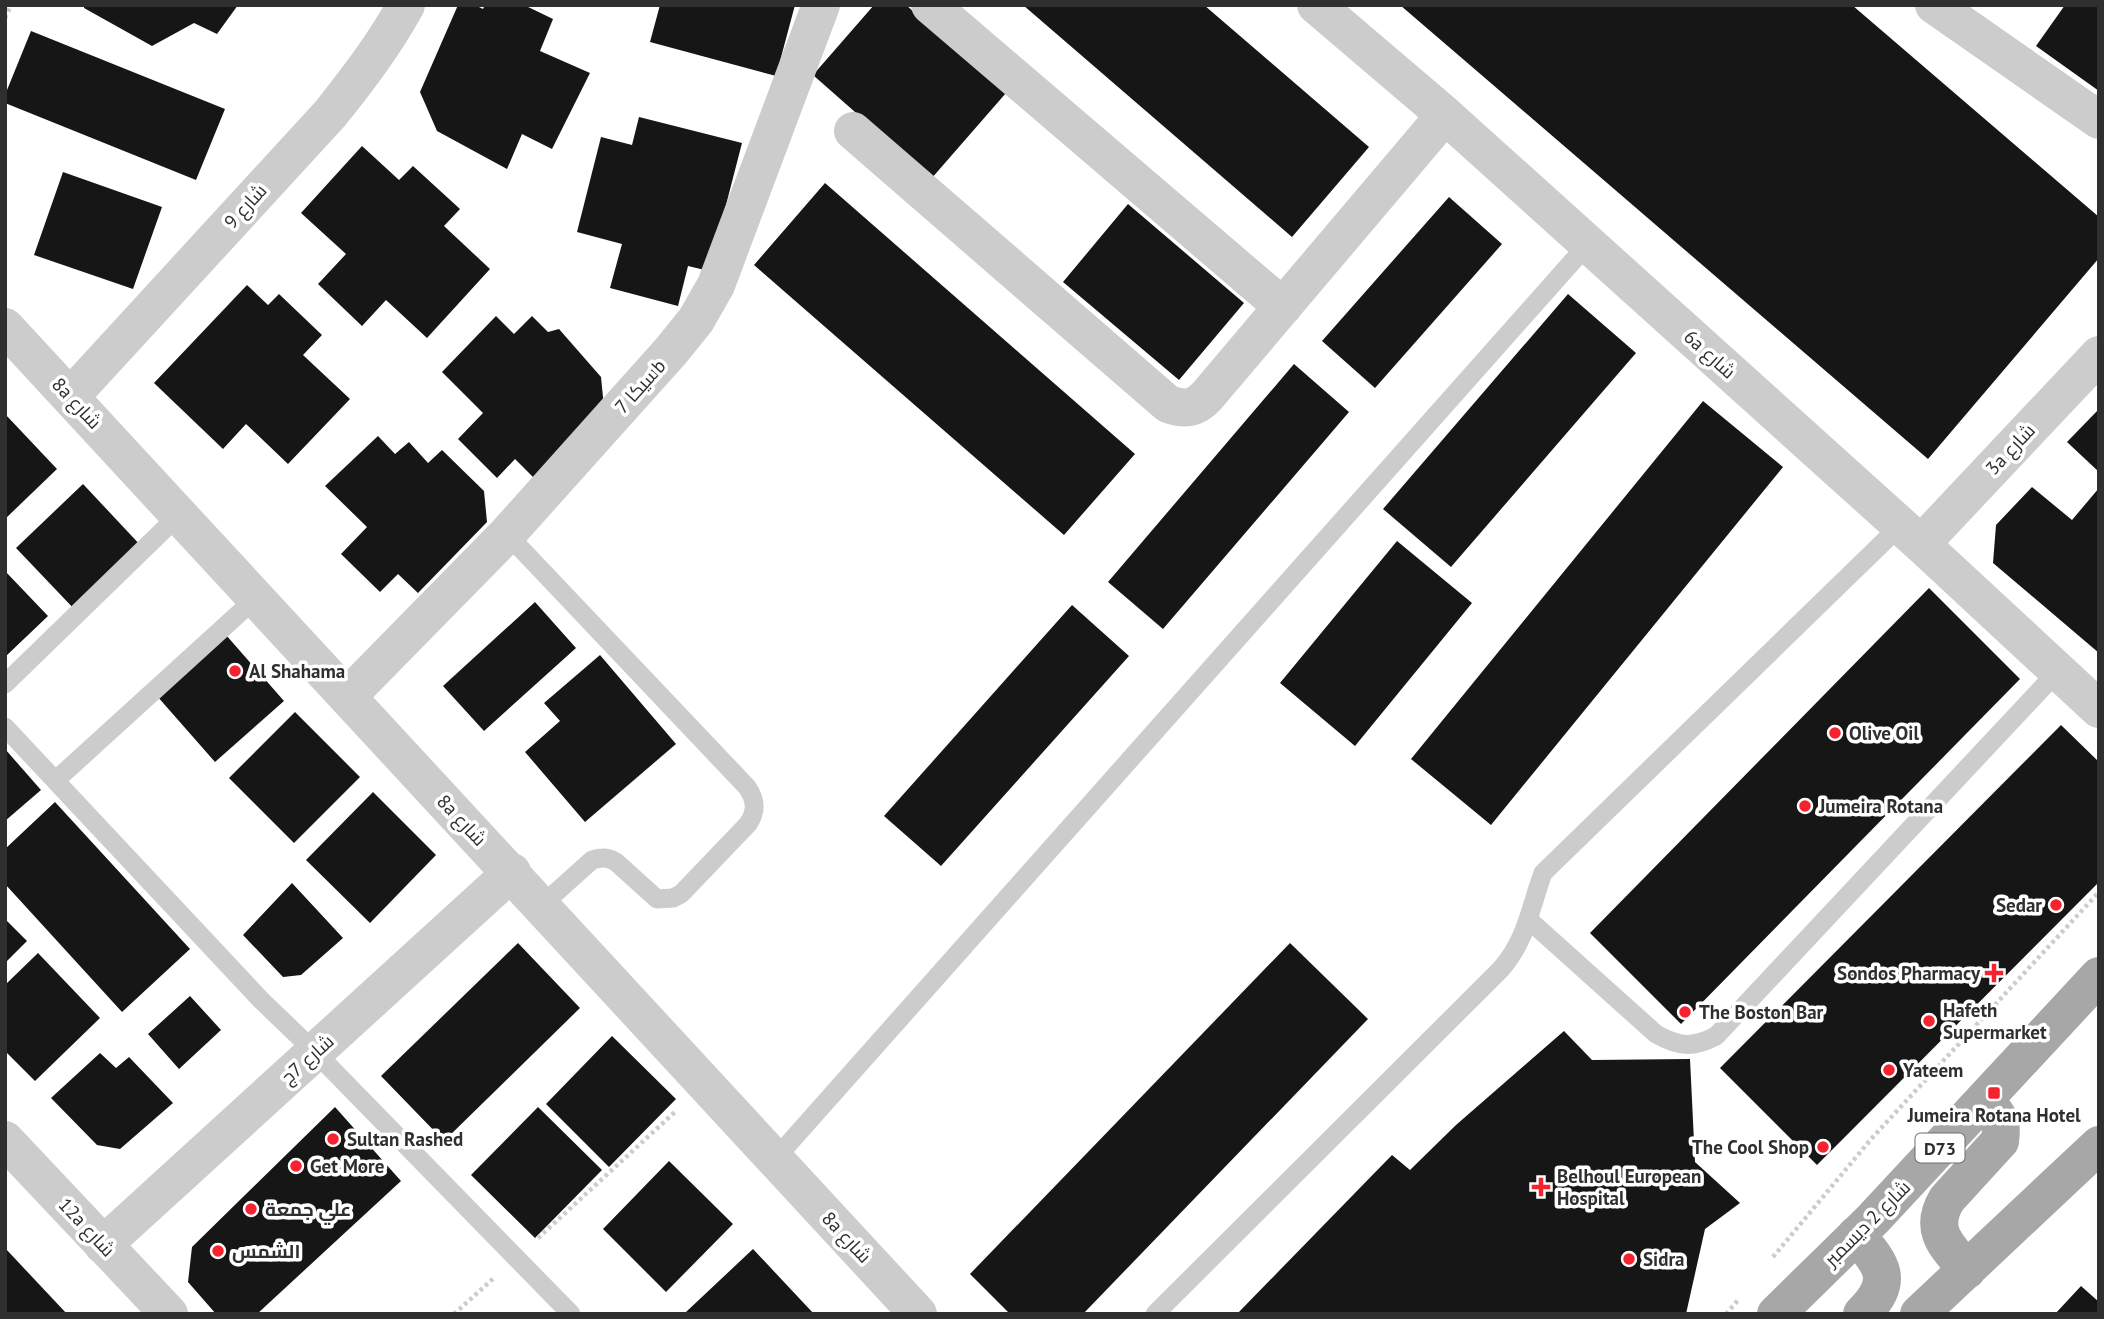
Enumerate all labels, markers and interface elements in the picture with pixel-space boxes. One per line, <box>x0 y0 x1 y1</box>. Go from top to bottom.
street label: شارع 9 <box>219 179 273 235</box>
street label: 6a شارع <box>1678 324 1741 385</box>
street label: سيكا 7b <box>609 354 671 418</box>
street label: 8a شارع <box>46 372 107 435</box>
street label: 3a شارع <box>1980 418 2041 481</box>
place label: Al Shahama <box>249 659 345 683</box>
marker: Al Shahama <box>227 663 243 679</box>
place label: Olive Oil <box>1849 721 1919 745</box>
marker: Olive Oil <box>1827 725 1843 741</box>
street label: 8a شارع <box>431 789 492 852</box>
place label: Jumeira Rotana <box>1818 794 1943 818</box>
marker: Jumeira Rotana <box>1797 798 1813 814</box>
place label: Sedar <box>1996 893 2042 917</box>
marker: Sedar <box>2048 897 2064 913</box>
place label: Sondos Pharmacy <box>1837 961 1981 985</box>
marker: Sondos Pharmacy <box>1986 965 2002 981</box>
place label: Hafeth Supermarket <box>1943 998 2047 1044</box>
place label: The Boston Bar <box>1699 1000 1824 1024</box>
marker: The Boston Bar <box>1677 1004 1693 1020</box>
marker: Hafeth Supermarket <box>1921 1013 1937 1029</box>
street label: شارع 7ج <box>275 1029 340 1091</box>
place label: Yateem <box>1902 1058 1963 1082</box>
marker: Yateem <box>1881 1062 1897 1078</box>
marker: Jumeira Rotana Hotel <box>1986 1085 2002 1101</box>
place label: Jumeira Rotana Hotel <box>1906 1103 2081 1127</box>
place label: Sultan Rashed <box>347 1127 463 1151</box>
marker: Sultan Rashed <box>325 1131 341 1147</box>
road number: D73 <box>1916 1134 1965 1162</box>
place label: The Cool Shop <box>1692 1135 1809 1159</box>
marker: The Cool Shop <box>1815 1139 1831 1155</box>
place label: Get More <box>310 1154 384 1178</box>
marker: Get More <box>288 1158 304 1174</box>
place label: Belhoul European Hospital <box>1557 1164 1701 1210</box>
street label: شارع 2 ديسمبر <box>1818 1175 1917 1273</box>
marker: Belhoul European Hospital <box>1531 1177 1551 1197</box>
street label: 12a شارع <box>52 1192 120 1263</box>
place label: علي جمعة <box>265 1197 351 1225</box>
marker: علي جمعة <box>243 1201 259 1217</box>
street label: 8a شارع <box>816 1206 877 1269</box>
place label: الشمس <box>232 1239 300 1263</box>
marker: الشمس <box>210 1243 226 1259</box>
place label: Sidra <box>1643 1247 1685 1271</box>
marker: Sidra <box>1621 1251 1637 1267</box>

